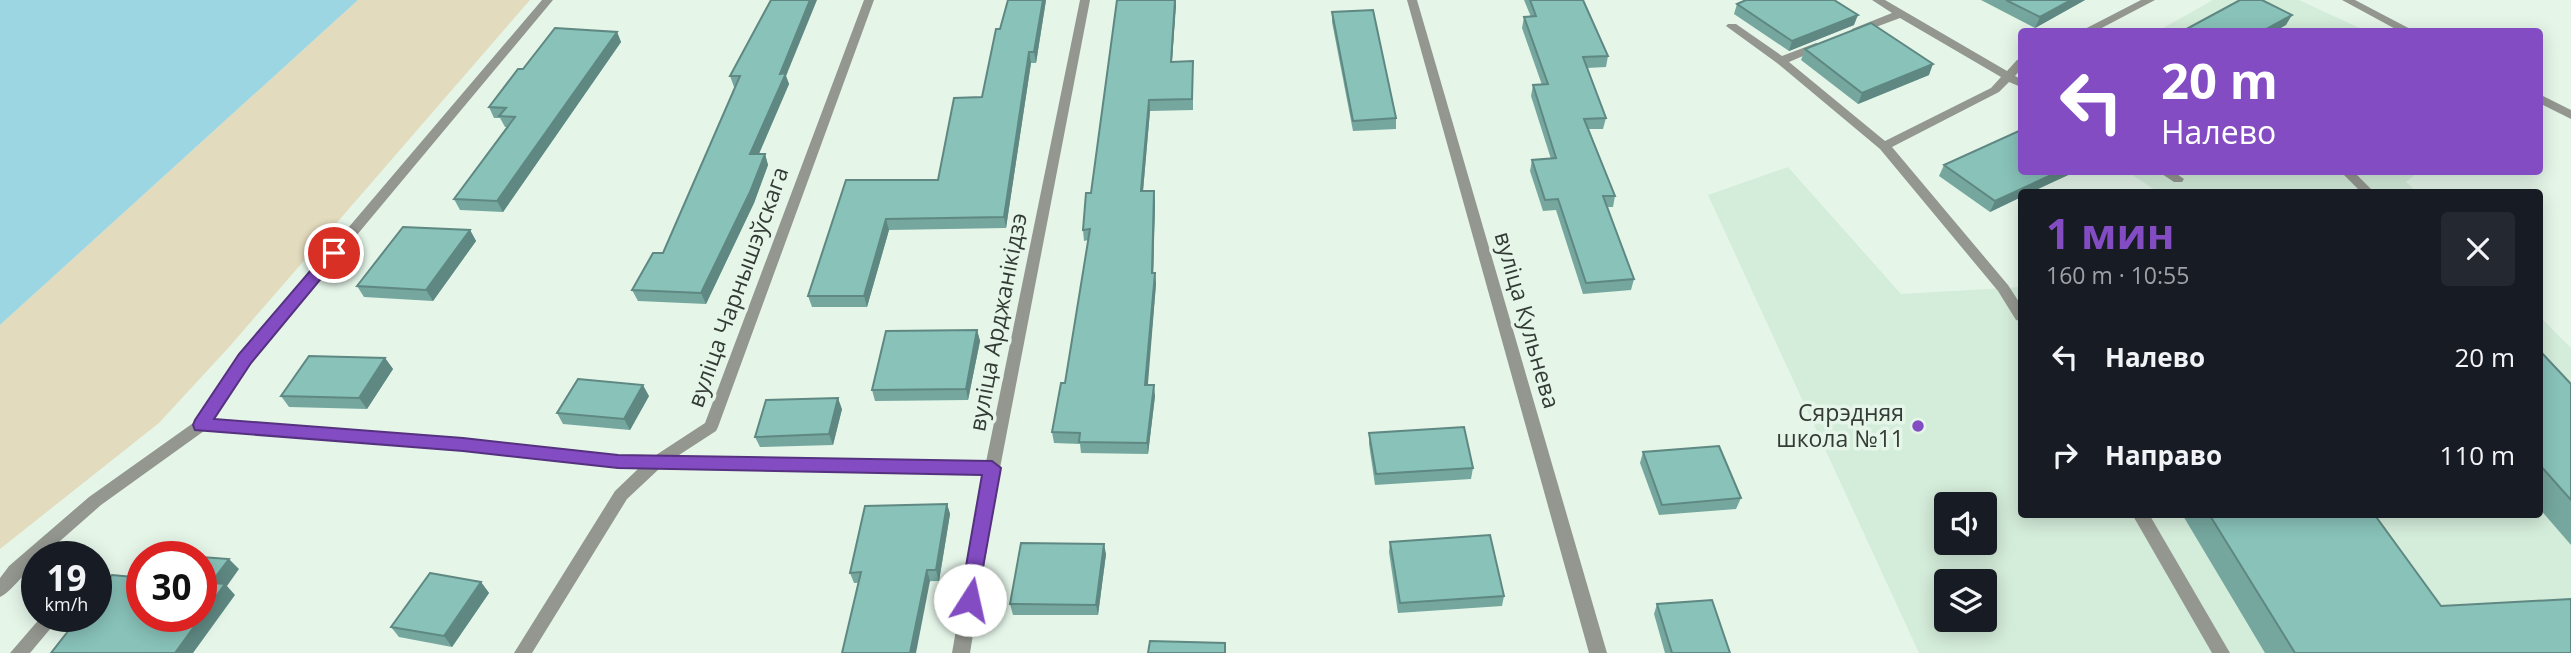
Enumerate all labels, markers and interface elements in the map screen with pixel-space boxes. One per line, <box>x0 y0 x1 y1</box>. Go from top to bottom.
text: 20 m <box>2161 47 2278 113</box>
icon: left <box>2046 56 2137 147</box>
text: Налево <box>2161 110 2276 153</box>
street label: вуліца Чарнышэўскага <box>679 162 795 411</box>
text: 1 мин <box>2046 204 2174 261</box>
street label: вуліца Арджанікідзэ <box>960 210 1034 434</box>
button: close <box>2441 212 2515 286</box>
pin <box>304 223 364 283</box>
street label: вуліца Кульнева <box>1487 228 1569 412</box>
icon: arrive <box>315 234 353 272</box>
text: 160 m · 10:55 <box>2046 259 2189 291</box>
icon: left <box>2046 338 2084 376</box>
text: Налево <box>2105 339 2205 375</box>
text: 20 m <box>2454 339 2515 375</box>
place label: Сярэдняя школа №11 <box>1776 396 1904 454</box>
marker: Сярэдняя школа №11 <box>1910 418 1926 434</box>
icon: right <box>2046 436 2084 474</box>
text: Направо <box>2105 437 2222 473</box>
text: 110 m <box>2440 437 2515 473</box>
map controls <box>1934 492 1997 632</box>
button: sound <box>1934 492 1997 555</box>
speed limit sign: 30 <box>126 541 217 632</box>
text: 19 <box>46 554 87 601</box>
position arrow <box>933 563 1007 637</box>
button: layers <box>1934 569 1997 632</box>
text: km/h <box>45 592 88 616</box>

